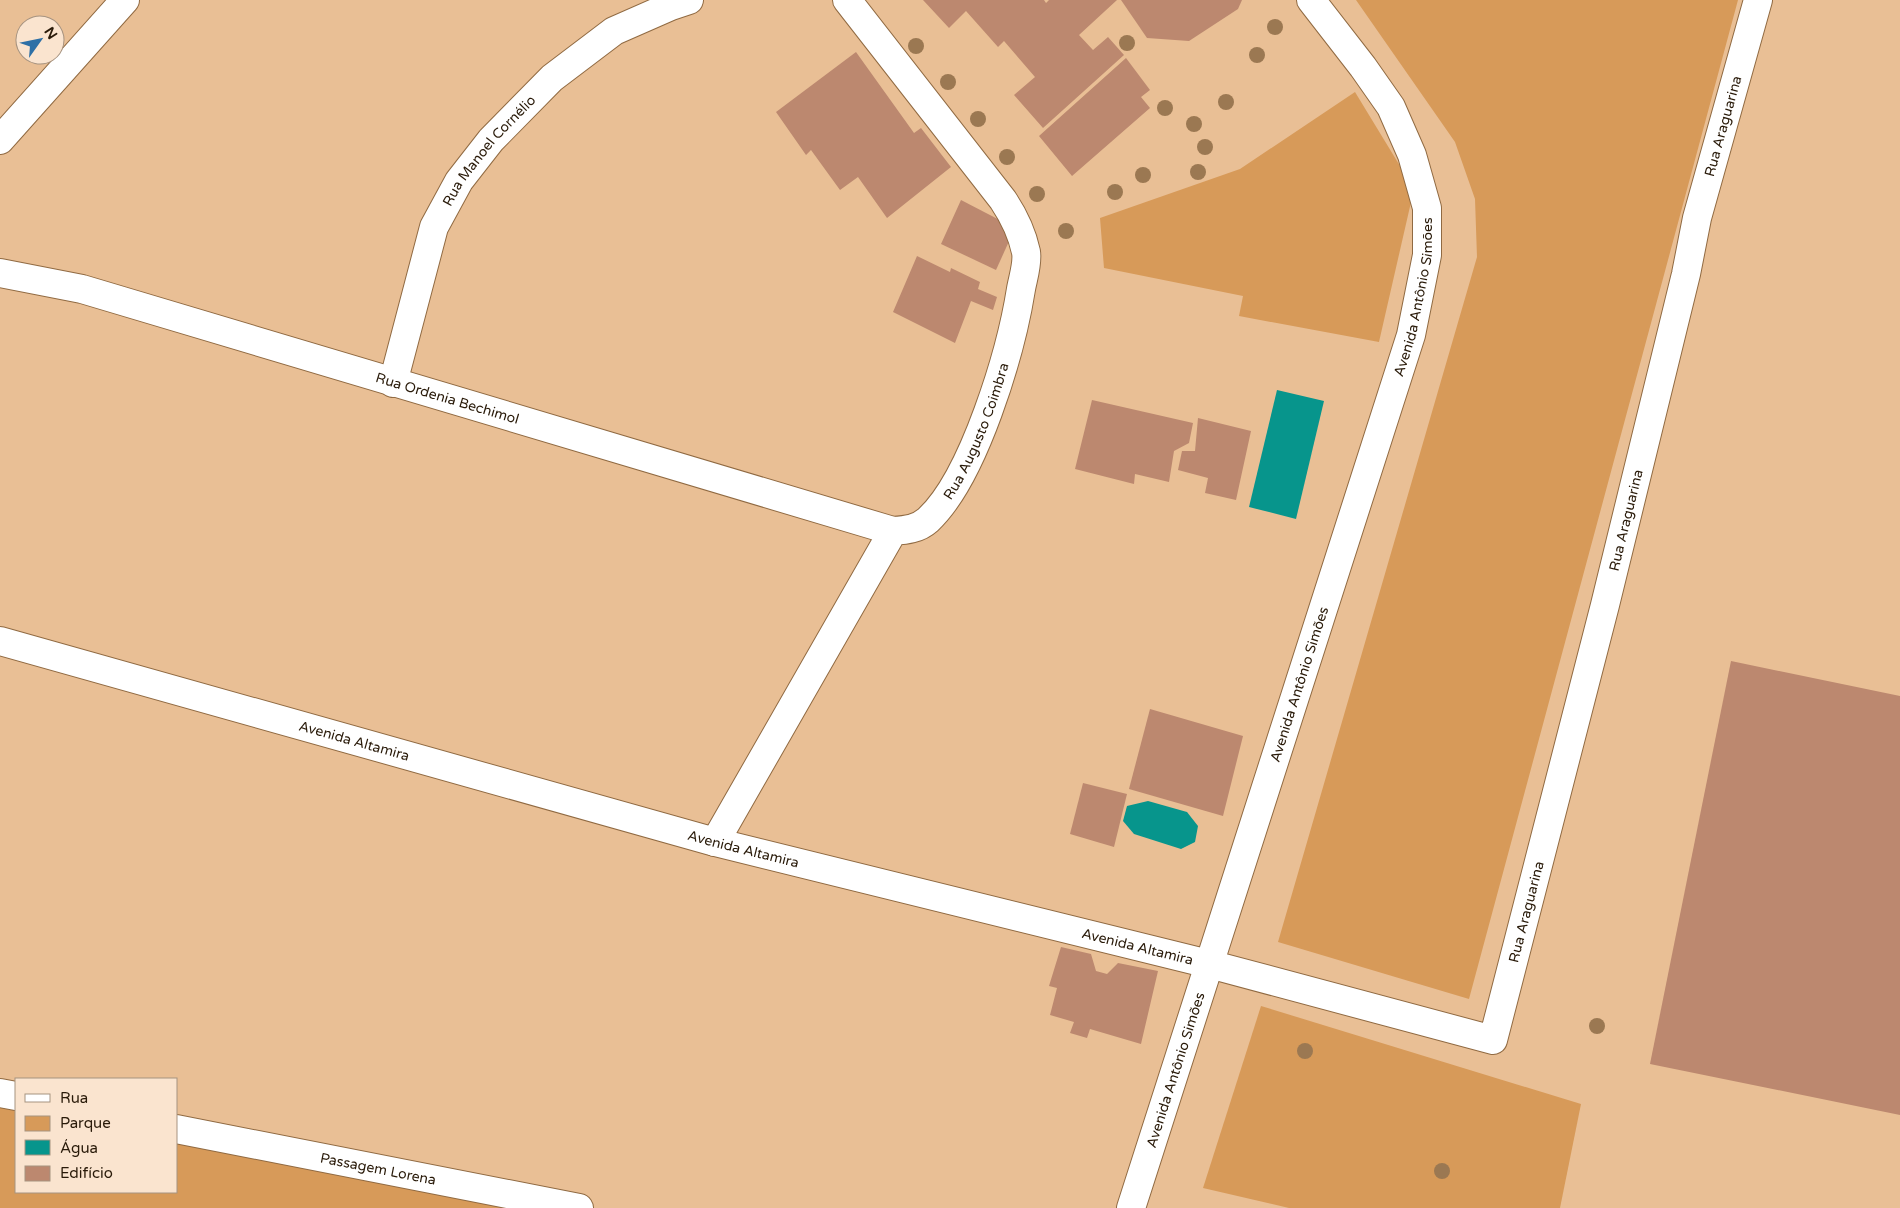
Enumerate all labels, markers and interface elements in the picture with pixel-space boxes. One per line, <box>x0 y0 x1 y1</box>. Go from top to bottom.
north arrow <box>15 15 65 65</box>
text: N <box>40 24 61 43</box>
street label: Rua Araguarina <box>1700 74 1745 179</box>
street label: Rua Manoel Cornélio <box>439 91 539 209</box>
street label: Avenida Antônio Simões <box>1390 217 1436 379</box>
street label: Rua Augusto Coimbra <box>939 361 1012 503</box>
street label: Rua Ordenia Bechimol <box>374 369 521 427</box>
street label: Rua Araguarina <box>1605 468 1646 573</box>
street label: Avenida Antônio Simões <box>1266 604 1332 764</box>
street label: Avenida Altamira <box>297 717 412 764</box>
street label: Avenida Altamira <box>686 826 801 871</box>
street label: Rua Araguarina <box>1505 859 1547 964</box>
street label: Avenida Altamira <box>1080 924 1195 968</box>
street label: Avenida Antônio Simões <box>1142 990 1208 1150</box>
legend <box>15 1078 178 1193</box>
text: Rua <box>60 1089 88 1107</box>
text: Parque <box>60 1114 111 1132</box>
text: Água <box>60 1139 98 1157</box>
street label: Passagem Lorena <box>319 1149 438 1188</box>
text: Edifício <box>60 1164 113 1182</box>

